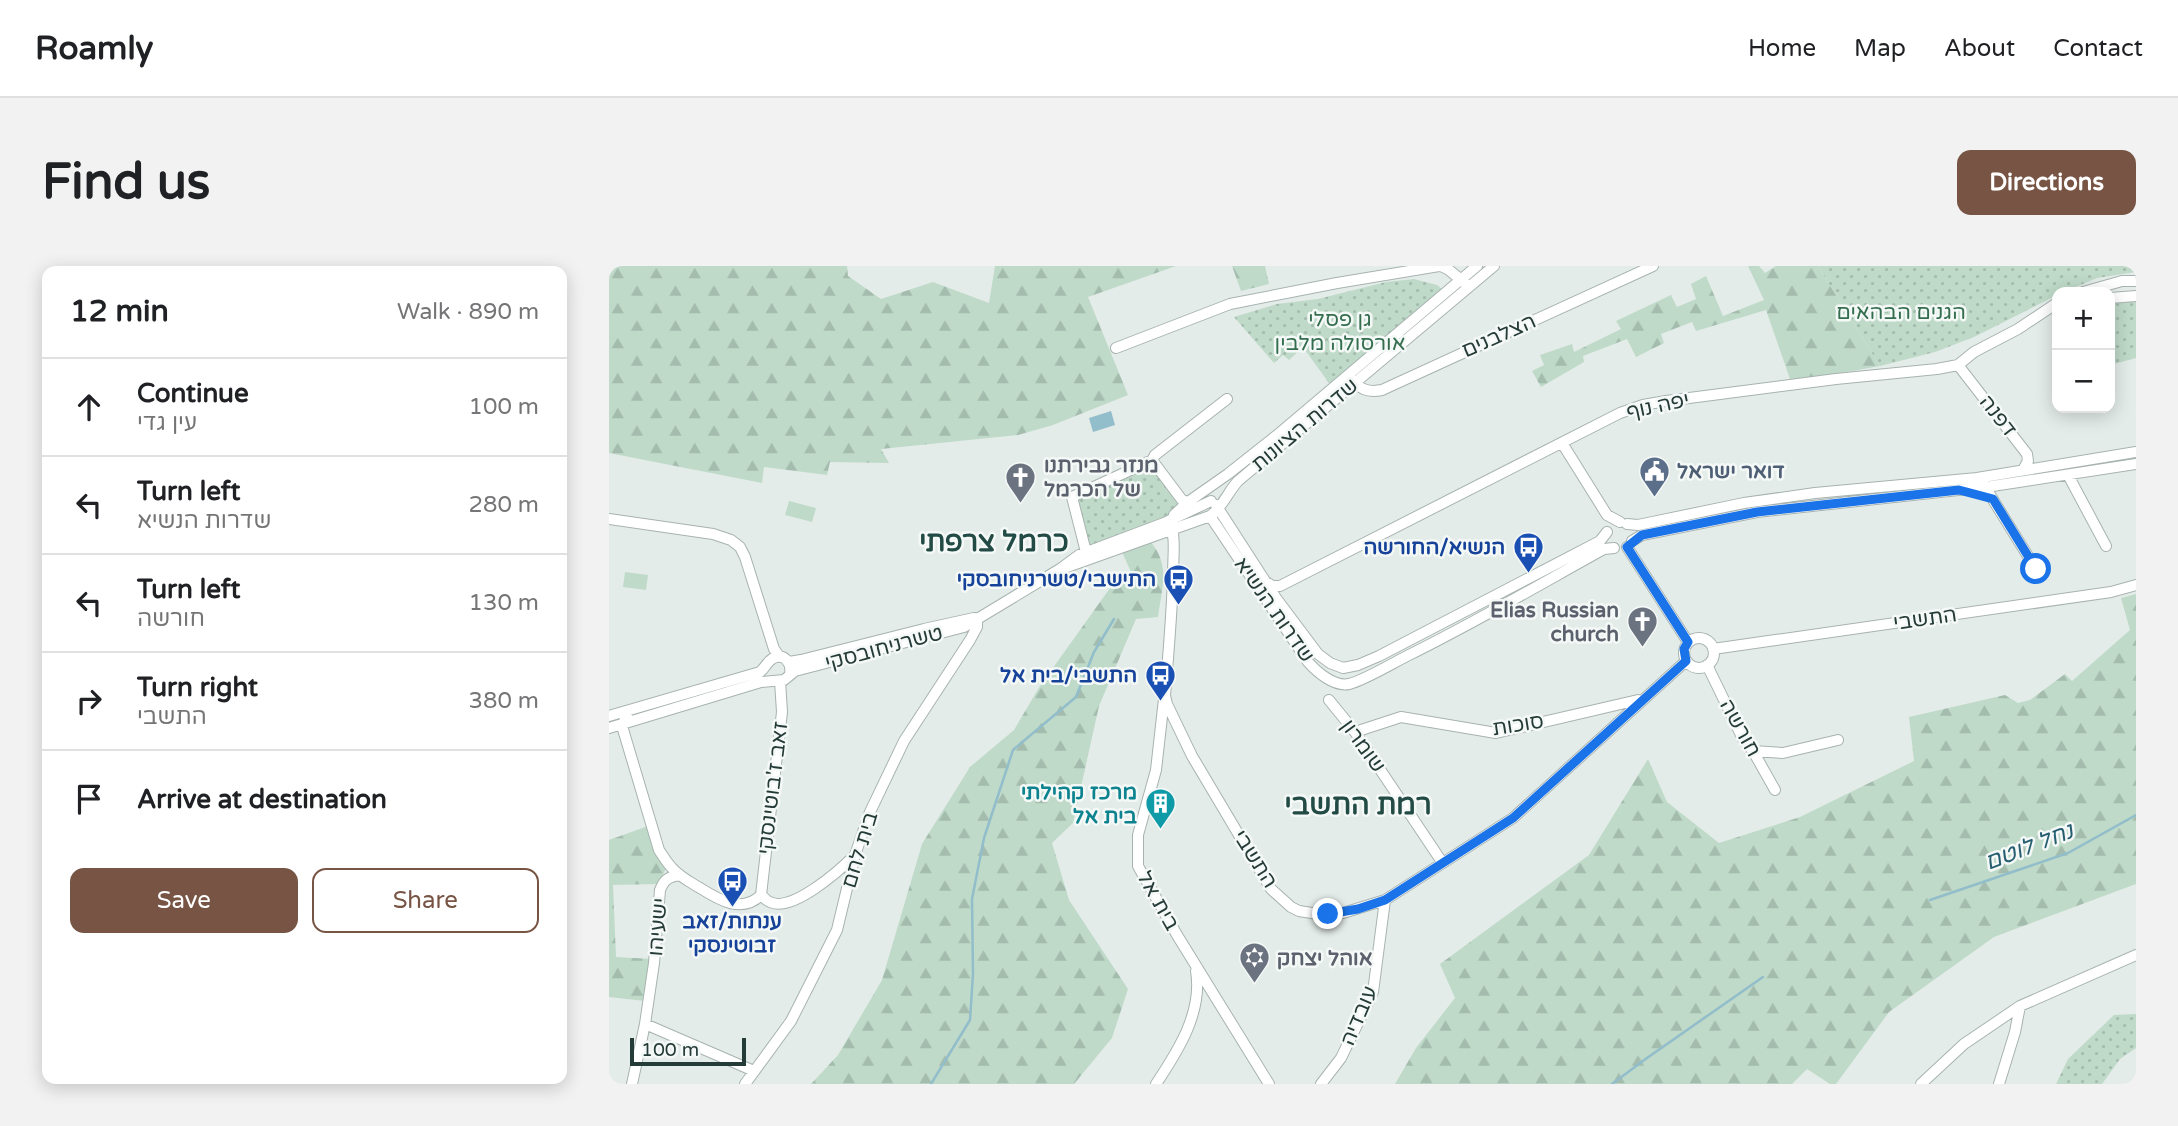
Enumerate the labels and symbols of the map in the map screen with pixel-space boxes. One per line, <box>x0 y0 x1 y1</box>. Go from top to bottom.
park label: הגנים הבהאים <box>1836 300 1966 325</box>
park label: גן פסלי אורסולה מלבין <box>1274 307 1406 356</box>
street label: הצלבנים <box>1458 309 1540 363</box>
street label: שדרות הציונות <box>1247 373 1363 477</box>
street label: יפה נוף <box>1624 387 1692 425</box>
street label: דפנה <box>1974 390 2022 442</box>
place label: מנזר גבירתנו של הכרמל <box>1044 453 1159 502</box>
public building icon: דואר ישראל <box>1637 454 1671 498</box>
place label: דואר ישראל <box>1677 459 1785 484</box>
church icon: מנזר גבירתנו של הכרמל <box>1004 460 1038 504</box>
district label: כרמל צרפתי <box>919 525 1069 559</box>
bus stop icon: הנשיא/החורשה <box>1511 530 1545 574</box>
place label: הנשיא/החורשה <box>1363 535 1505 560</box>
street label: שדרות הנשיא <box>1229 553 1319 667</box>
route start <box>2020 553 2051 584</box>
bus stop icon: התישבי/טשרניחובסקי <box>1162 562 1196 606</box>
place label: התישבי/טשרניחובסקי <box>957 567 1156 592</box>
place label: Elias Russian church <box>1490 598 1619 647</box>
street label: התשבי <box>1892 602 1958 636</box>
church icon: Elias Russian church <box>1625 605 1659 649</box>
street label: טשרניחובסקי <box>822 620 946 676</box>
bus stop icon: התשבי/בית אל <box>1143 658 1177 702</box>
place label: התשבי/בית אל <box>1000 663 1137 688</box>
street label: חורשה <box>1714 695 1766 761</box>
street label: סוכות <box>1490 709 1546 741</box>
street label: שומרון <box>1335 715 1391 777</box>
street label: זאב ז'בוטינסקי <box>752 720 794 856</box>
place label: מרכז קהילתי בית אל <box>1021 780 1138 829</box>
building icon: מרכז קהילתי בית אל <box>1143 787 1177 831</box>
district label: רמת התשבי <box>1284 788 1432 822</box>
street label: בית לחם <box>837 809 883 891</box>
water label: נחל לוטם <box>1981 817 2079 877</box>
street label: התשבי <box>1228 825 1282 893</box>
bus stop icon: ענתות/זאב זבוטינסקי <box>715 864 749 908</box>
street label: בית אל <box>1132 867 1184 935</box>
street label: ישעיהו <box>643 897 673 957</box>
route end <box>1312 898 1343 929</box>
place label: ענתות/זאב זבוטינסקי <box>682 909 782 958</box>
synagogue icon: אוהל יצחק <box>1237 941 1271 985</box>
place label: אוהל יצחק <box>1277 946 1373 971</box>
street label: עובדיה <box>1335 982 1383 1050</box>
scale bar <box>630 1035 745 1067</box>

